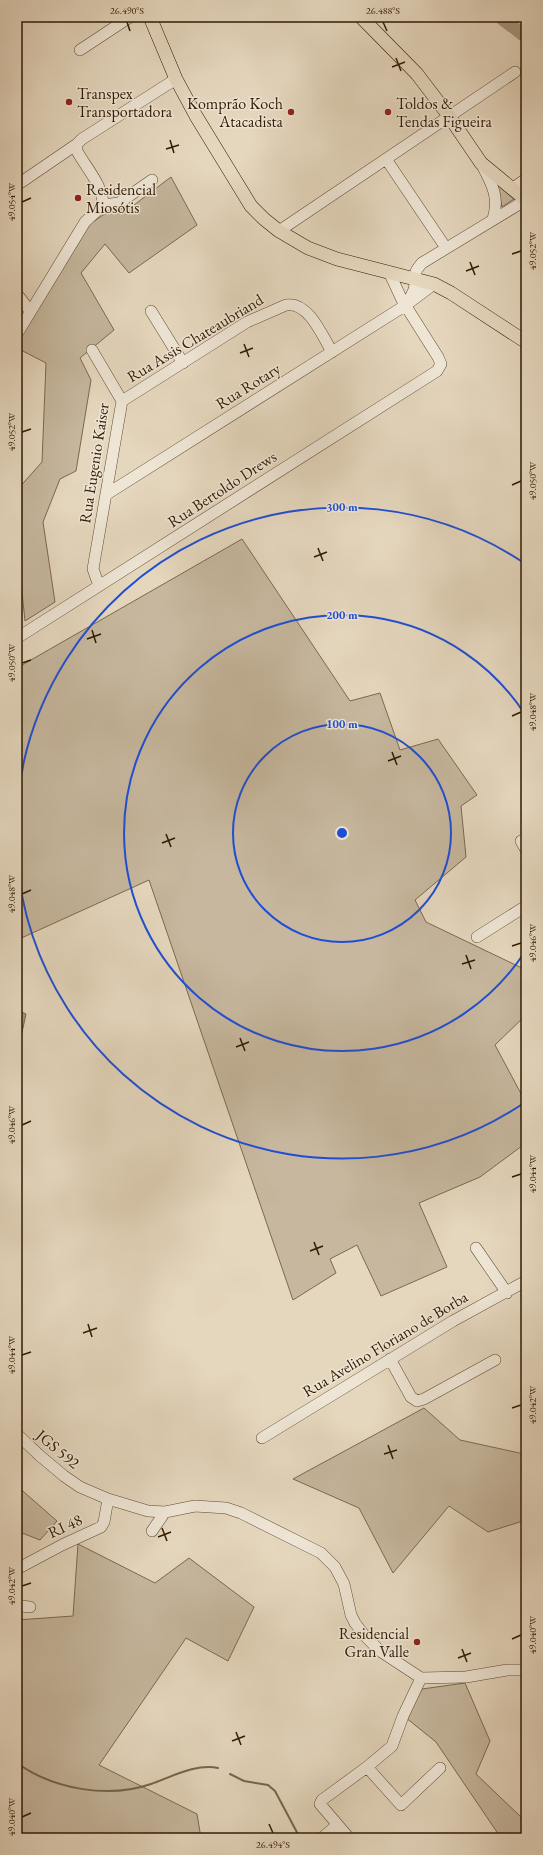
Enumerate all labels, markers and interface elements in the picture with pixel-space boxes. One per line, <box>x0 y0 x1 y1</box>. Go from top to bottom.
text: 26.490°S <box>110 4 144 17</box>
text: 26.488°S <box>366 4 400 17</box>
place label: Transpex Transportadora <box>77 83 173 122</box>
place label: Komprão Koch Atacadista <box>187 93 284 132</box>
place label: Toldos & Tendas Figueira <box>396 93 493 132</box>
marker: Transpex Transportadora <box>64 97 74 107</box>
marker: Komprão Koch Atacadista <box>286 107 296 117</box>
marker: Toldos & Tendas Figueira <box>383 107 393 117</box>
place label: Residencial Miosótis <box>86 179 156 218</box>
text: 49.054°W <box>5 182 18 221</box>
marker: Residencial Miosótis <box>73 193 83 203</box>
text: 49.052°W <box>526 231 539 270</box>
street label: Rua Assis Chateaubriand <box>123 288 268 387</box>
street label: Rua Rotary <box>212 357 285 414</box>
street label: Rua Eugenio Kaiser <box>74 401 114 525</box>
text: 49.052°W <box>5 412 18 451</box>
street label: Rua Bertoldo Drews <box>163 446 281 532</box>
text: 49.050°W <box>526 461 539 500</box>
text: 300 m <box>326 499 358 515</box>
text: 200 m <box>326 607 358 623</box>
text: 49.050°W <box>5 643 18 682</box>
text: 49.048°W <box>526 692 539 731</box>
text: 100 m <box>326 716 358 732</box>
centre of rings <box>335 826 349 840</box>
text: 49.048°W <box>5 874 18 913</box>
text: 49.046°W <box>526 923 539 962</box>
text: 49.046°W <box>5 1105 18 1144</box>
text: 49.044°W <box>526 1154 539 1193</box>
street label: Rua Avelino Floriano de Borba <box>298 1286 472 1402</box>
text: 49.044°W <box>5 1335 18 1374</box>
text: 49.042°W <box>526 1385 539 1424</box>
street label: JGS 592 <box>30 1423 84 1474</box>
street label: RI 48 <box>45 1509 86 1543</box>
text: 49.042°W <box>5 1566 18 1605</box>
text: 49.040°W <box>526 1615 539 1654</box>
place label: Residencial Gran Valle <box>339 1623 409 1662</box>
marker: Residencial Gran Valle <box>412 1637 422 1647</box>
text: 49.040°W <box>5 1797 18 1836</box>
text: 26.494°S <box>256 1838 290 1851</box>

